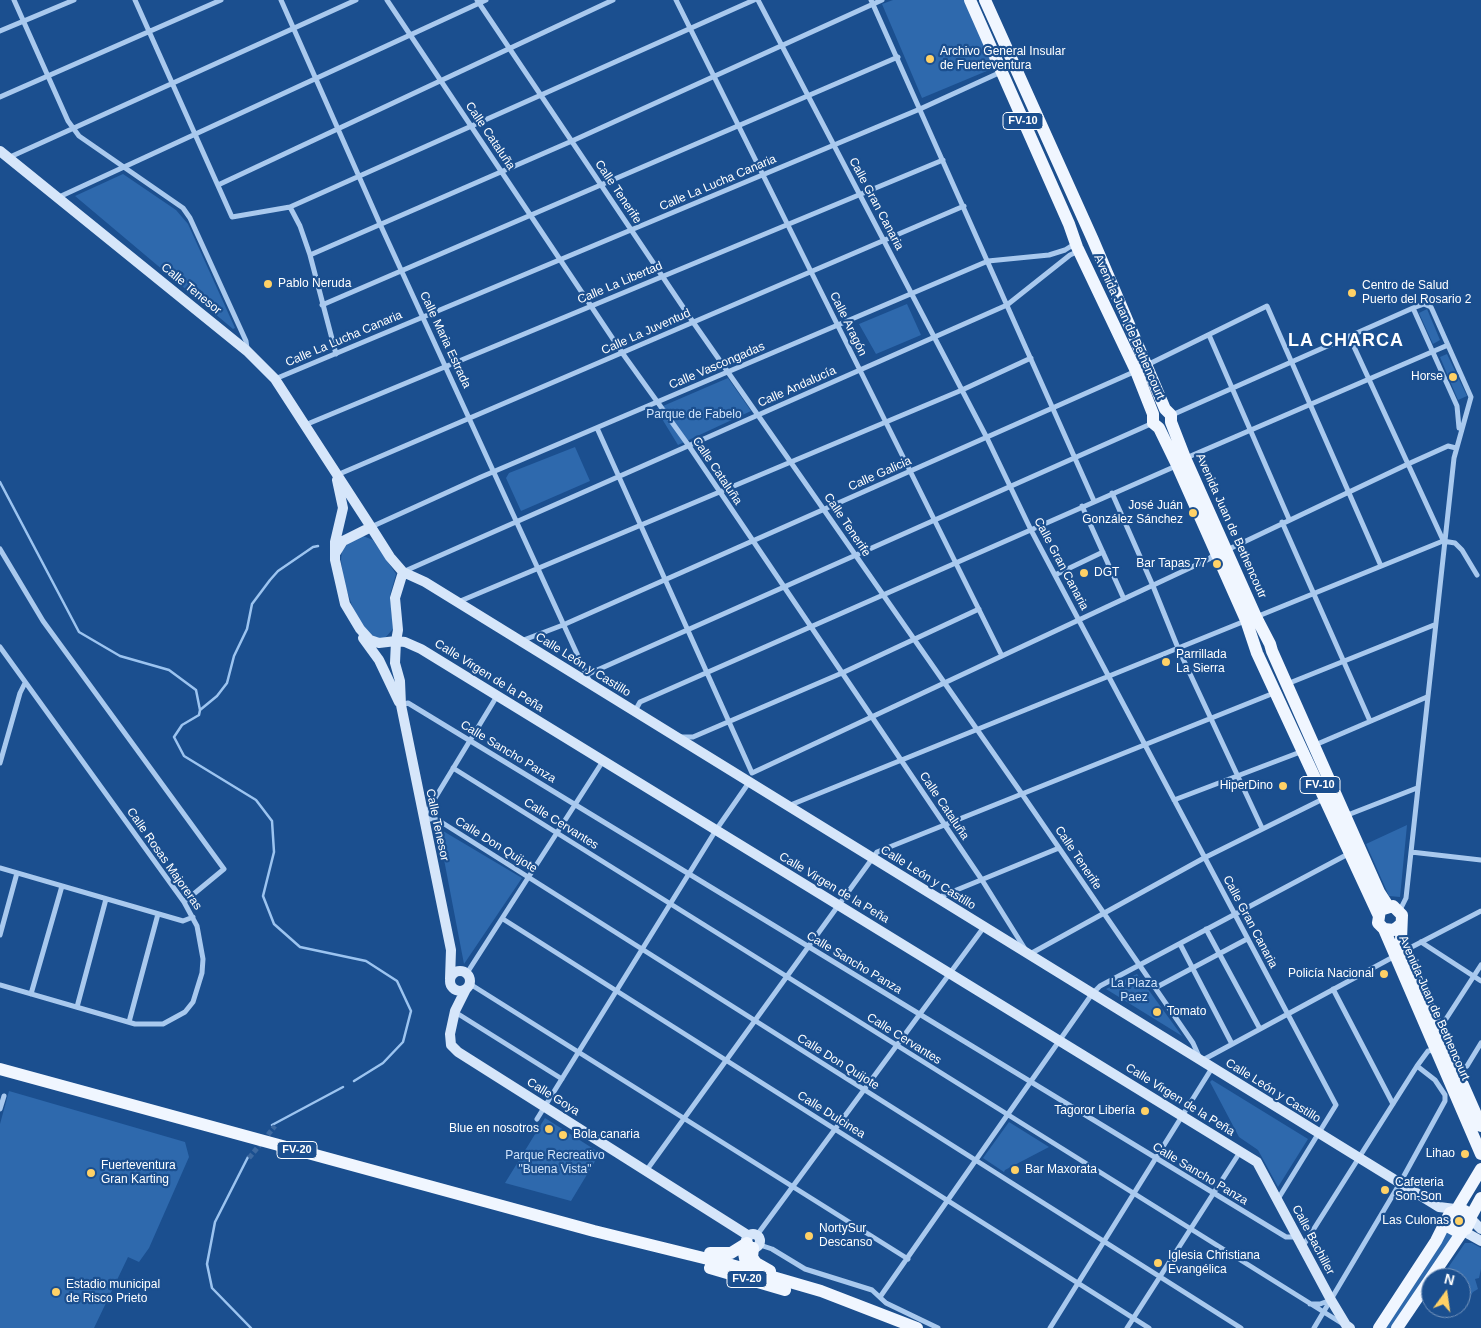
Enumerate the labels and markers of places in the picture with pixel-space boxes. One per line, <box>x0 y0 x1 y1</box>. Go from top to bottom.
place label: Archivo General Insular de Fuerteventura <box>940 45 1065 73</box>
marker: Archivo General Insular de Fuerteventura <box>924 53 936 65</box>
place label: Pablo Neruda <box>278 277 351 291</box>
marker: Pablo Neruda <box>262 278 274 290</box>
place label: Centro de Salud Puerto del Rosario 2 <box>1362 279 1471 307</box>
marker: Centro de Salud Puerto del Rosario 2 <box>1346 287 1358 299</box>
place label: Horse <box>1411 370 1443 384</box>
marker: Horse <box>1447 371 1459 383</box>
place label: José Juán González Sánchez <box>1082 499 1183 527</box>
marker: José Juán González Sánchez <box>1187 507 1199 519</box>
place label: Bar Tapas 77 <box>1136 557 1207 571</box>
marker: Bar Tapas 77 <box>1211 558 1223 570</box>
place label: DGT <box>1094 566 1119 580</box>
marker: DGT <box>1078 567 1090 579</box>
place label: Parrillada La Sierra <box>1176 648 1227 676</box>
marker: Parrillada La Sierra <box>1160 656 1172 668</box>
place label: HiperDino <box>1220 779 1273 793</box>
marker: HiperDino <box>1277 780 1289 792</box>
place label: Policía Nacional <box>1288 967 1374 981</box>
marker: Policía Nacional <box>1378 968 1390 980</box>
place label: Tomato <box>1167 1005 1206 1019</box>
marker: Tomato <box>1151 1006 1163 1018</box>
place label: Tagoror Libería <box>1054 1104 1135 1118</box>
marker: Tagoror Libería <box>1139 1105 1151 1117</box>
place label: Blue en nosotros <box>449 1122 539 1136</box>
marker: Blue en nosotros <box>543 1123 555 1135</box>
place label: Bola canaria <box>573 1128 640 1142</box>
marker: Bola canaria <box>557 1129 569 1141</box>
place label: Lihao <box>1426 1147 1455 1161</box>
marker: Lihao <box>1459 1148 1471 1160</box>
place label: Fuerteventura Gran Karting <box>101 1159 176 1187</box>
place label: Bar Maxorata <box>1025 1163 1097 1177</box>
marker: Bar Maxorata <box>1009 1164 1021 1176</box>
marker: Fuerteventura Gran Karting <box>85 1167 97 1179</box>
place label: Cafeteria Son-Son <box>1395 1176 1444 1204</box>
marker: Cafeteria Son-Son <box>1379 1184 1391 1196</box>
place label: Las Culonas <box>1382 1214 1449 1228</box>
marker: Las Culonas <box>1453 1215 1465 1227</box>
place label: NortySur Descanso <box>819 1222 872 1250</box>
marker: NortySur Descanso <box>803 1230 815 1242</box>
place label: Iglesia Christiana Evangélica <box>1168 1249 1260 1277</box>
marker: Iglesia Christiana Evangélica <box>1152 1257 1164 1269</box>
place label: Estadio municipal de Risco Prieto <box>66 1278 160 1306</box>
marker: Estadio municipal de Risco Prieto <box>50 1286 62 1298</box>

